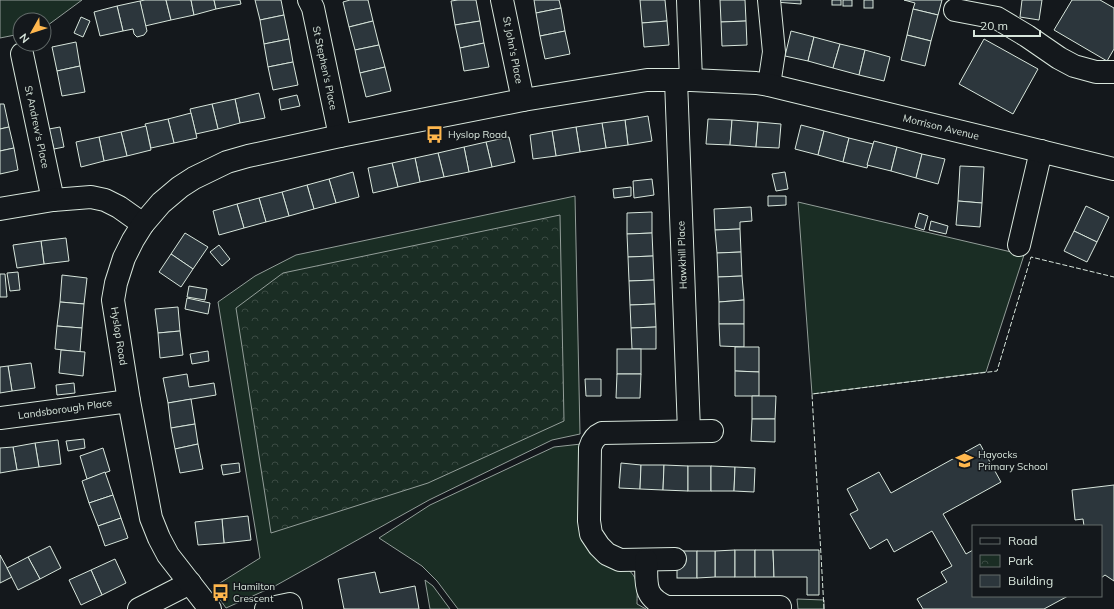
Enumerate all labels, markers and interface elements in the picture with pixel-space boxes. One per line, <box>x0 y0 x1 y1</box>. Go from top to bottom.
north arrow <box>12 12 52 52</box>
scale bar <box>974 12 1040 38</box>
street label: St John's Place <box>500 15 526 85</box>
text: 20 m <box>980 18 1008 33</box>
street label: St Stephen's Place <box>310 25 340 111</box>
text: N <box>16 31 32 46</box>
street label: St Andrew's Place <box>22 85 52 169</box>
street label: Morrison Avenue <box>902 111 980 143</box>
bus stop icon: Hyslop Road <box>425 124 445 144</box>
place label: Hyslop Road <box>448 128 507 141</box>
street label: Hawkhill Place <box>674 221 690 289</box>
street label: Hyslop Road <box>108 306 130 366</box>
street label: Landsborough Place <box>17 396 113 422</box>
place label: Hayocks Primary School <box>978 448 1048 473</box>
school or university icon: Hayocks Primary School <box>955 450 975 470</box>
legend <box>972 525 1102 597</box>
text: Road <box>1008 533 1037 548</box>
text: Park <box>1008 553 1034 568</box>
text: Building <box>1008 573 1053 588</box>
place label: Hamilton Crescent <box>233 580 275 605</box>
bus stop icon: Hamilton Crescent <box>210 582 230 602</box>

